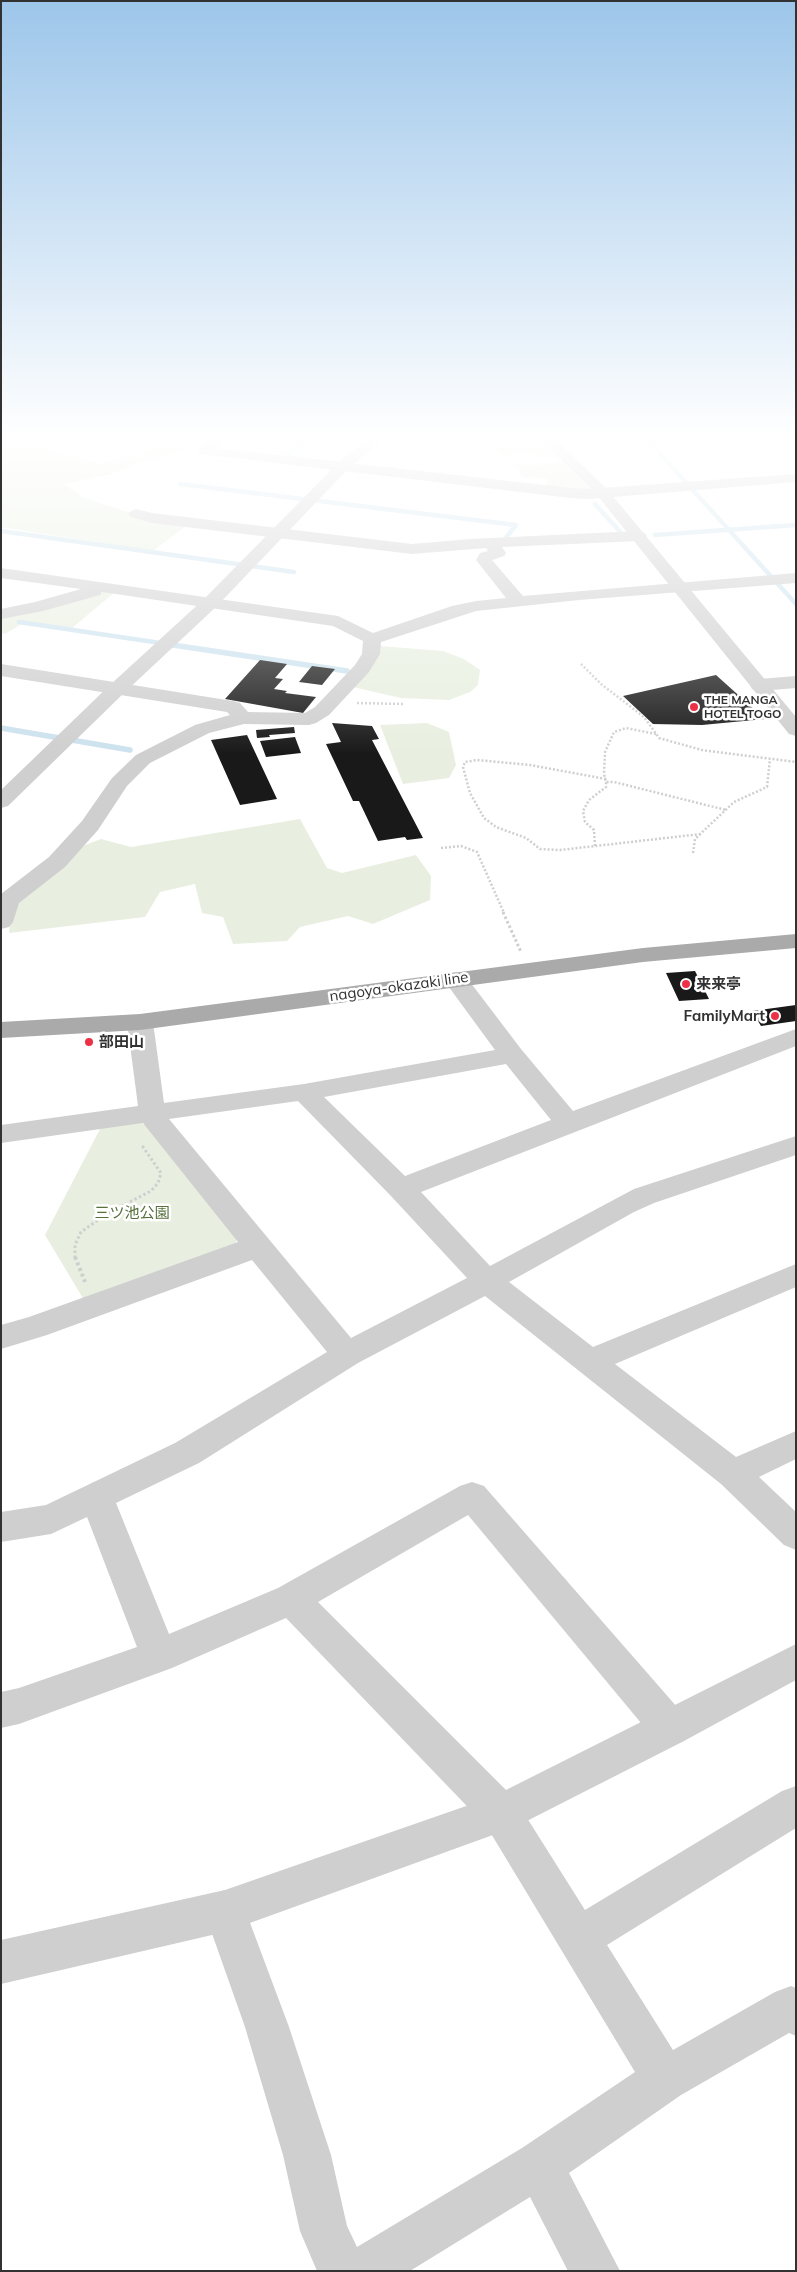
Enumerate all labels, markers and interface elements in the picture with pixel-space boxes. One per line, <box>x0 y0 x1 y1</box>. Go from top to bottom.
place label: THE MANGA HOTEL TOGO <box>704 693 781 721</box>
marker: THE MANGA HOTEL TOGO <box>688 701 700 713</box>
street label: nagoya-okazaki line <box>328 968 470 1006</box>
place label: 来来亭 <box>696 975 741 993</box>
marker: 来来亭 <box>680 978 692 990</box>
place label: FamilyMart <box>684 1007 765 1025</box>
marker: FamilyMart <box>769 1010 781 1022</box>
place label: 部田山 <box>99 1033 144 1051</box>
marker: 部田山 <box>83 1036 95 1048</box>
park label: 三ツ池公園 <box>95 1204 169 1222</box>

